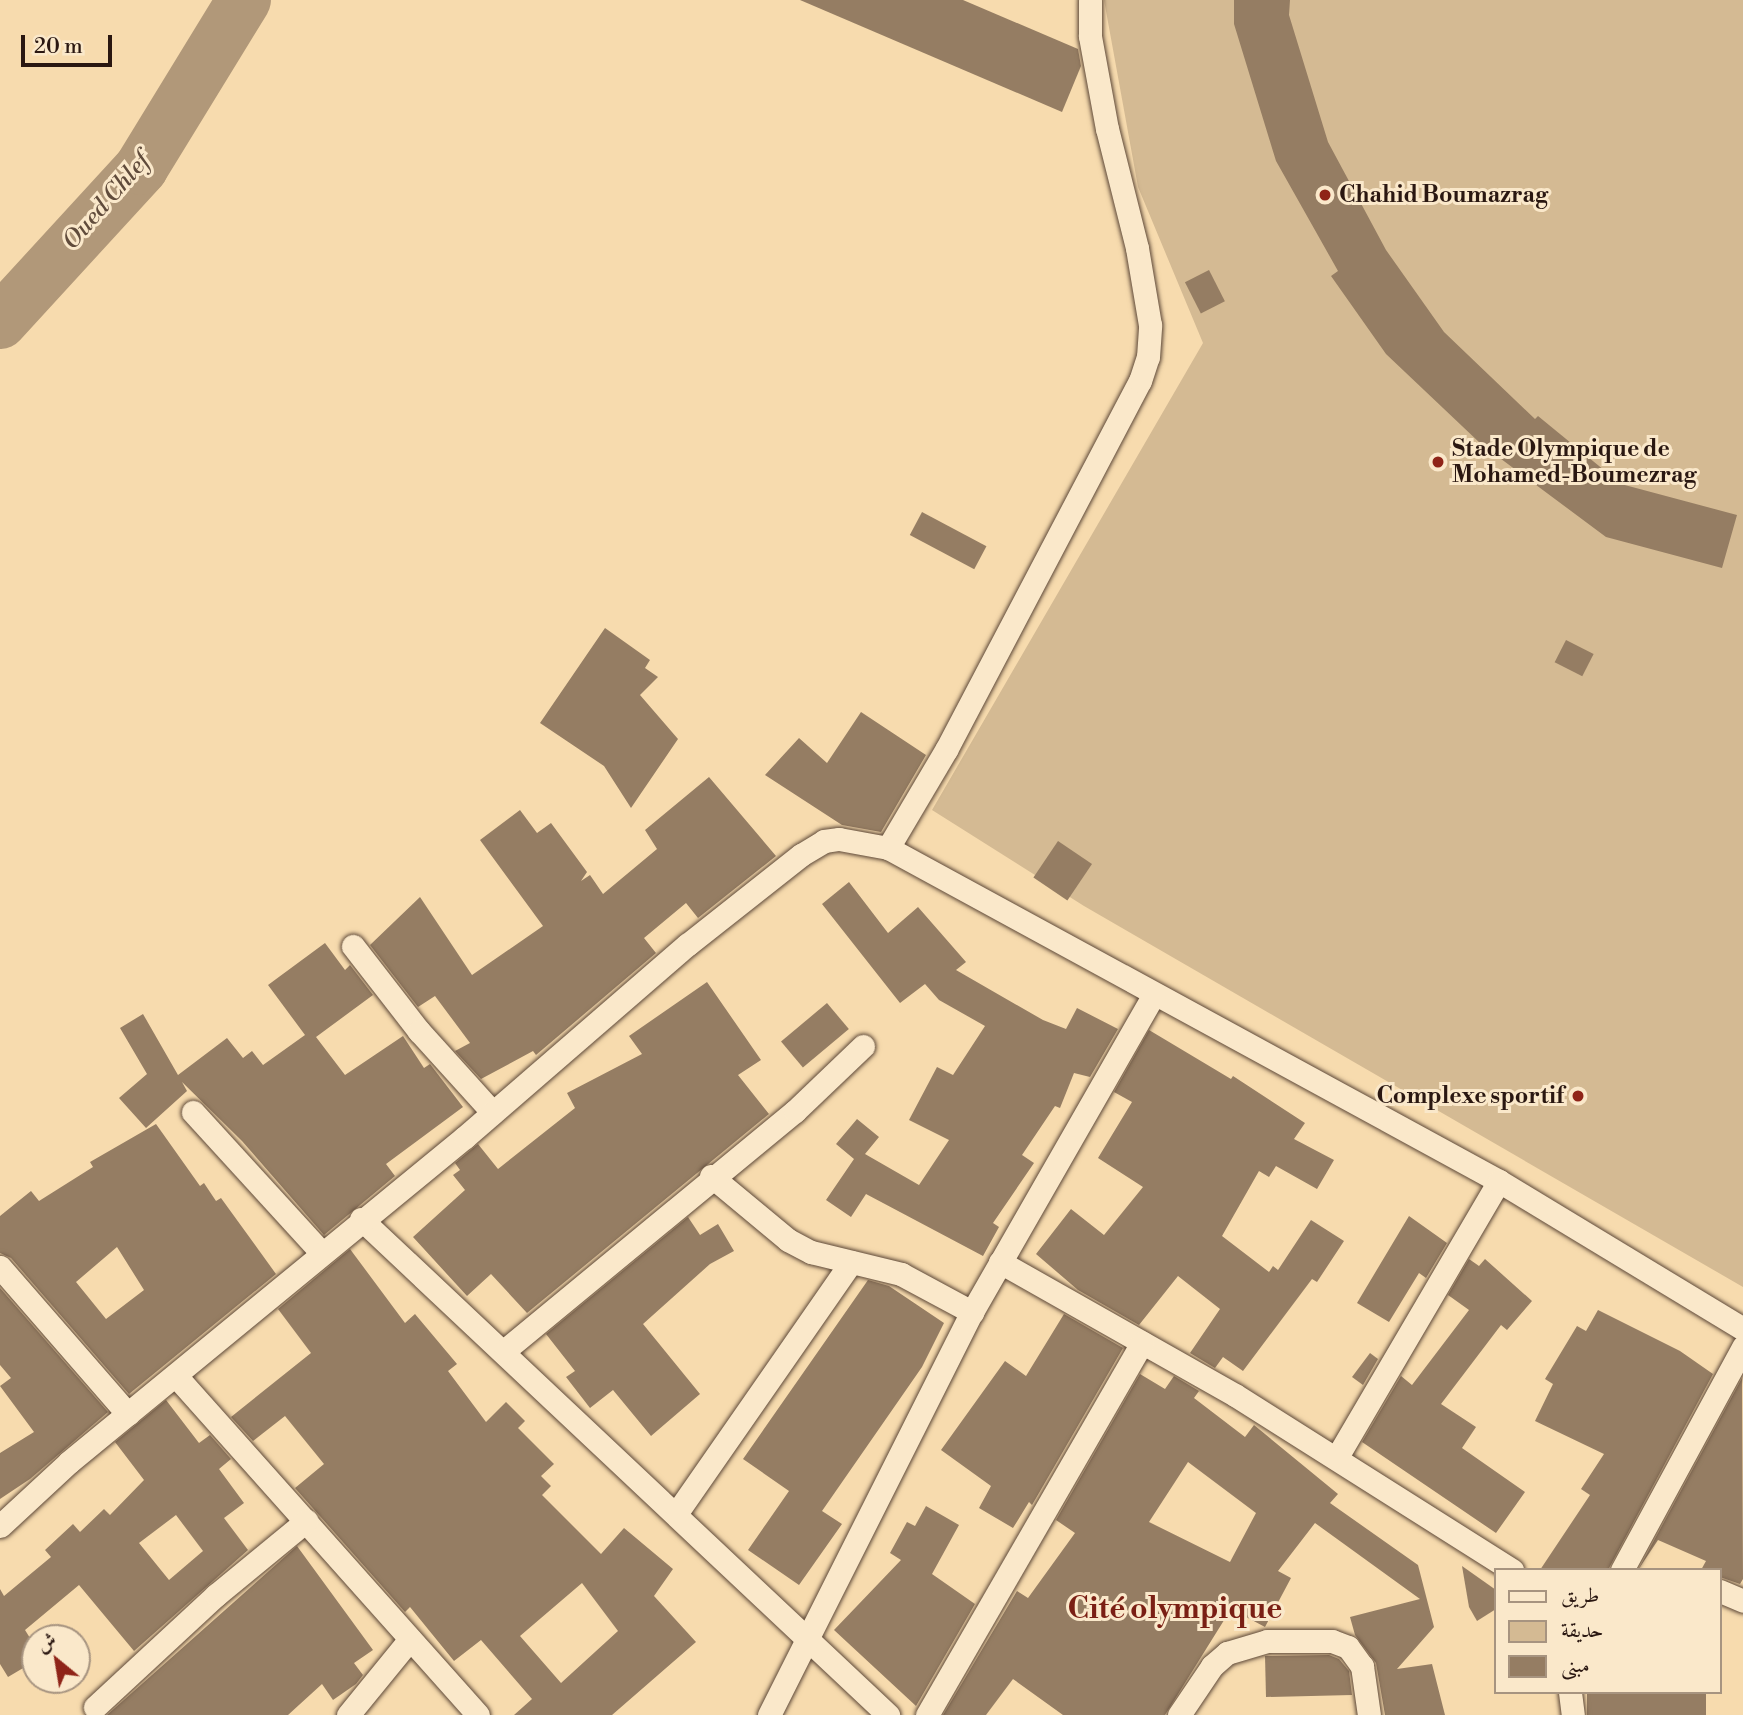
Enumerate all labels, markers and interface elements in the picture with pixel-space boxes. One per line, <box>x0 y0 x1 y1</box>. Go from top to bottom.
scale bar <box>24 21 116 65</box>
text: 20 m <box>34 34 83 60</box>
water label: Oued Chlef <box>57 148 157 256</box>
place label: Chahid Boumazrag <box>1339 181 1548 209</box>
marker: Chahid Boumazrag <box>1317 187 1333 203</box>
place label: Stade Olympique de Mohamed-Boumezrag <box>1452 435 1696 489</box>
marker: Stade Olympique de Mohamed-Boumezrag <box>1430 454 1446 470</box>
place label: Complexe sportif <box>1377 1082 1564 1110</box>
marker: Complexe sportif <box>1570 1088 1586 1104</box>
legend <box>1494 1568 1722 1694</box>
text: طريق <box>1561 1583 1599 1609</box>
district label: Cité olympique <box>1068 1591 1282 1627</box>
text: حديقة <box>1561 1618 1604 1644</box>
north arrow <box>21 1624 91 1694</box>
text: ش <box>32 1627 61 1658</box>
text: مبنى <box>1561 1653 1590 1679</box>

